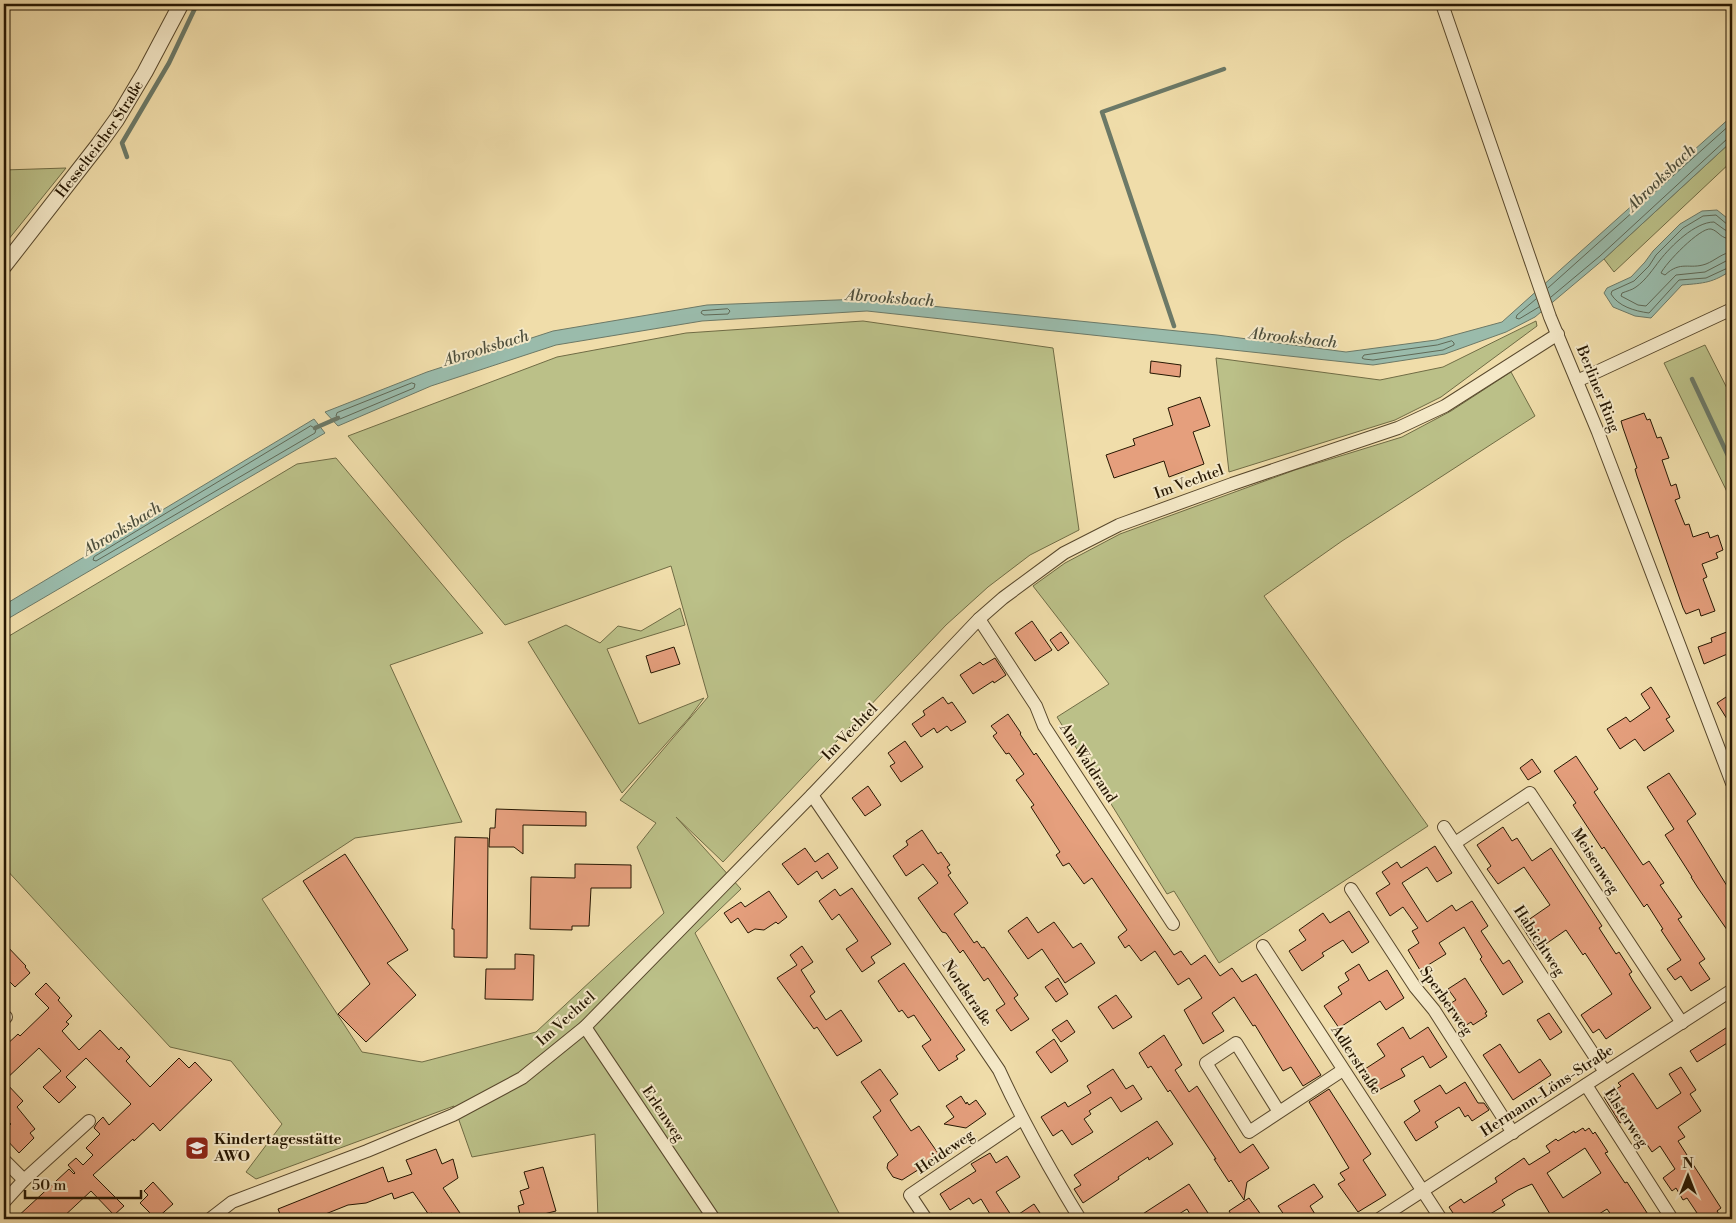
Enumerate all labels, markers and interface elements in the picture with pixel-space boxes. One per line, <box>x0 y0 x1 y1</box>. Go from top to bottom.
street label: Hesselteicher Straße <box>51 77 147 202</box>
water label: Abrooksbach <box>1621 140 1700 217</box>
water label: Abrooksbach <box>843 285 935 311</box>
water label: Abrooksbach <box>1246 323 1338 353</box>
water label: Abrooksbach <box>439 325 531 371</box>
street label: Berliner Ring <box>1572 342 1624 435</box>
street label: Im Vechtel <box>1152 460 1227 503</box>
water label: Abrooksbach <box>77 498 165 561</box>
street label: Im Vechtel <box>818 699 882 765</box>
street label: Am Waldrand <box>1055 719 1121 807</box>
street label: Meisenweg <box>1567 825 1623 898</box>
street label: Habichtweg <box>1509 902 1569 980</box>
street label: Nordstraße <box>938 956 996 1030</box>
street label: Sperberweg <box>1415 963 1477 1039</box>
street label: Im Vechtel <box>533 987 600 1050</box>
street label: Adlerstraße <box>1326 1021 1386 1098</box>
street label: Hermann-Löns-Straße <box>1477 1041 1617 1141</box>
street label: Erlenweg <box>637 1083 689 1146</box>
street label: Elsterweg <box>1600 1085 1652 1151</box>
street label: Heideweg <box>912 1125 978 1178</box>
place label: Kindertagesstätte AWO <box>213 1130 342 1166</box>
school or university icon: Kindertagesstätte AWO <box>184 1135 210 1161</box>
north arrow <box>1664 1150 1714 1200</box>
text: N <box>1682 1155 1694 1173</box>
scale bar <box>25 1168 141 1200</box>
text: 50 m <box>32 1176 66 1195</box>

